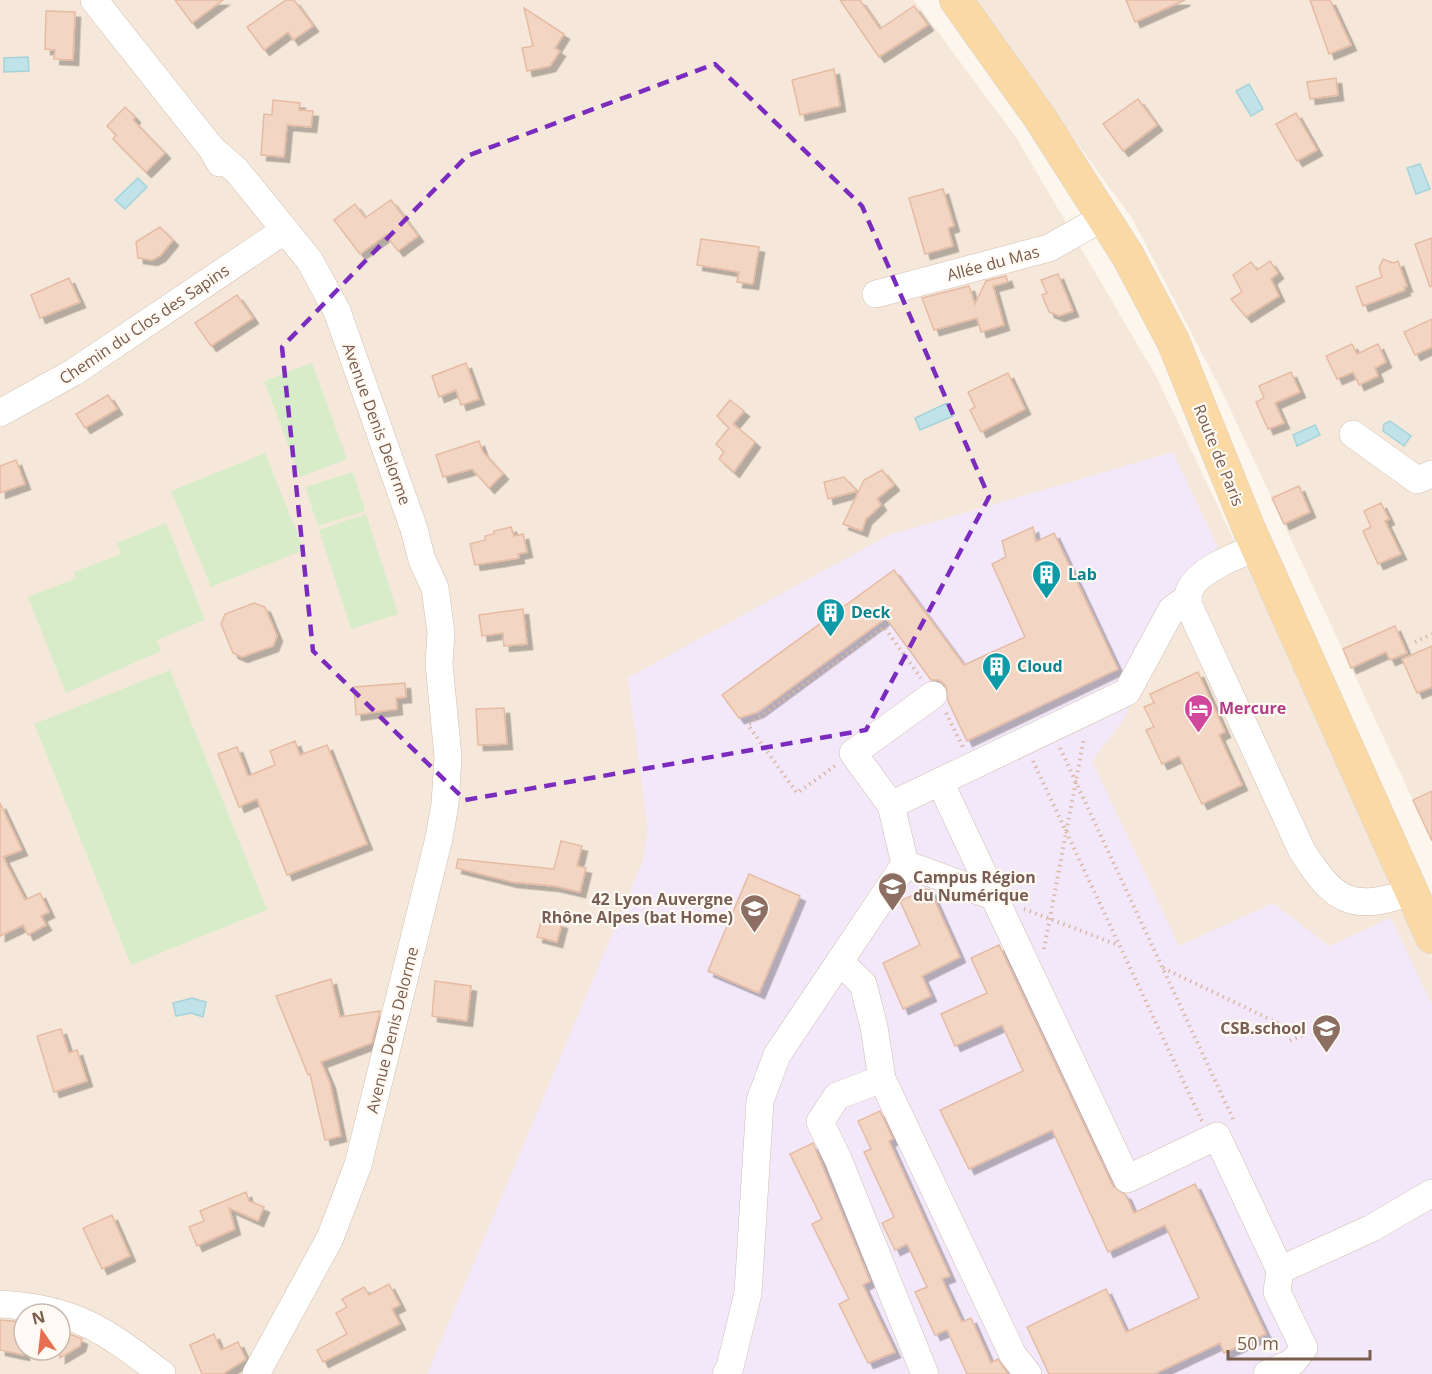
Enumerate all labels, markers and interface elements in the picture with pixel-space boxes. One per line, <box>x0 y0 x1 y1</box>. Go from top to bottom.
street label: Allée du Mas <box>944 240 1042 286</box>
street label: Chemin du Clos des Sapins <box>55 259 233 389</box>
street label: Avenue Denis Delorme <box>337 340 417 508</box>
street label: Route de Paris <box>1189 401 1249 509</box>
building icon: Lab <box>1031 558 1063 600</box>
place label: Lab <box>1068 563 1097 585</box>
building icon: Deck <box>814 596 846 638</box>
place label: Deck <box>851 601 891 623</box>
building icon: Cloud <box>980 650 1012 692</box>
place label: Cloud <box>1017 655 1063 677</box>
hotel icon: Mercure <box>1182 692 1214 734</box>
place label: Mercure <box>1219 697 1286 719</box>
place label: Campus Région du Numérique <box>913 866 1036 906</box>
school or university icon: Campus Région du Numérique <box>876 870 908 912</box>
place label: 42 Lyon Auvergne Rhône Alpes (bat Home) <box>541 888 733 928</box>
school or university icon: 42 Lyon Auvergne Rhône Alpes (bat Home) <box>738 892 770 934</box>
street label: Avenue Denis Delorme <box>361 945 423 1115</box>
school or university icon: CSB.school <box>1311 1012 1343 1054</box>
place label: CSB.school <box>1220 1017 1306 1039</box>
north arrow <box>12 1302 72 1362</box>
text: N <box>29 1305 47 1330</box>
scale bar <box>1228 1323 1370 1361</box>
text: 50 m <box>1237 1331 1279 1355</box>

